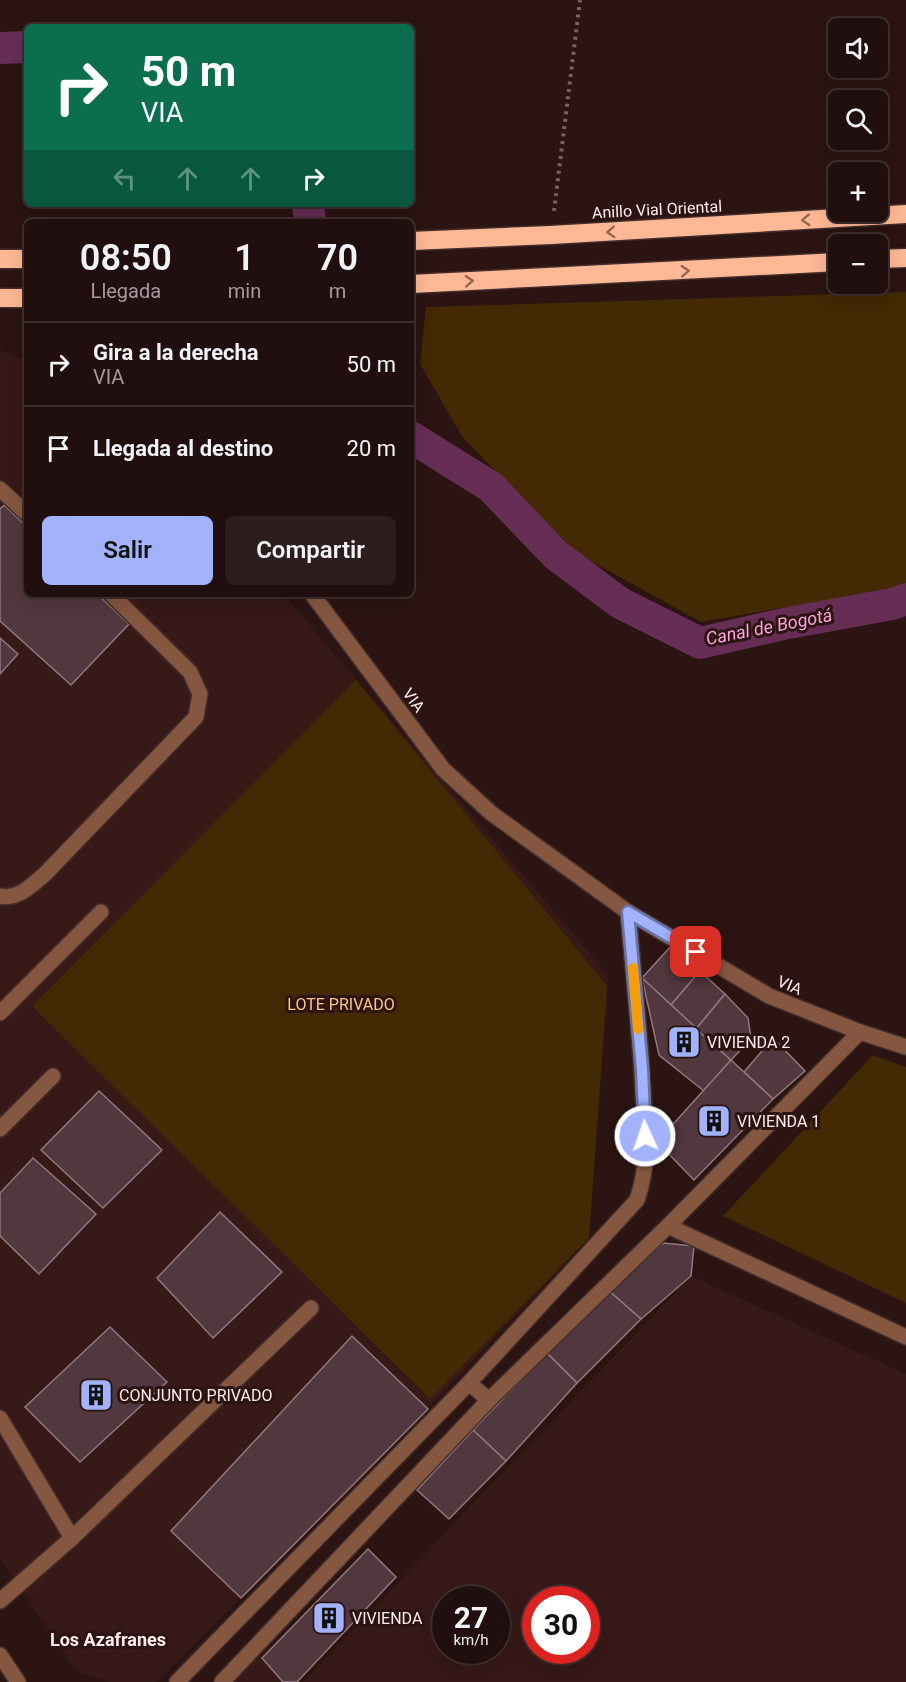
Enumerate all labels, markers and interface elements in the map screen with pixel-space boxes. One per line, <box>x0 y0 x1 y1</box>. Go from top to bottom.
map controls <box>828 18 888 294</box>
button: sound <box>828 18 888 78</box>
text: 50 m <box>141 47 236 96</box>
icon: right <box>42 48 120 126</box>
button: search <box>828 90 888 150</box>
text: VIA <box>141 97 183 129</box>
icon: left <box>108 162 141 195</box>
icon: ahead <box>171 162 204 195</box>
icon: ahead <box>234 162 267 195</box>
icon: right <box>297 162 330 195</box>
button: + <box>828 162 888 222</box>
street label: Anillo Vial Oriental <box>592 197 723 222</box>
one-way arrow <box>801 213 810 226</box>
one-way arrow <box>607 225 616 238</box>
button: − <box>828 234 888 294</box>
text: 08:50 <box>80 237 172 279</box>
text: 1 <box>234 237 255 279</box>
text: 70 <box>317 237 358 279</box>
one-way arrow <box>681 264 690 277</box>
one-way arrow <box>465 275 474 288</box>
text: Llegada <box>91 279 161 303</box>
text: min <box>228 279 261 303</box>
text: m <box>329 279 346 303</box>
text: Gira a la derecha <box>93 340 259 365</box>
icon: right <box>42 348 75 381</box>
text: 50 m <box>347 352 396 377</box>
text: VIA <box>93 365 124 389</box>
icon: arrive <box>42 432 75 465</box>
text: Llegada al destino <box>93 436 273 461</box>
text: 20 m <box>347 436 396 461</box>
button: Salir <box>42 516 213 585</box>
button: Compartir <box>225 516 396 585</box>
water label: Canal de Bogotá <box>704 604 834 649</box>
street label: VIA <box>398 685 429 716</box>
pin <box>670 926 721 977</box>
icon: arrive <box>679 935 712 968</box>
street label: VIA <box>775 972 806 999</box>
park label: LOTE PRIVADO <box>287 995 395 1014</box>
building icon: VIVIENDA 2 <box>666 1024 702 1060</box>
place label: VIVIENDA 2 <box>707 1033 790 1052</box>
building icon: VIVIENDA 1 <box>696 1103 732 1139</box>
position arrow <box>613 1104 677 1168</box>
place label: VIVIENDA 1 <box>737 1112 820 1131</box>
building icon: CONJUNTO PRIVADO <box>78 1377 114 1413</box>
place label: CONJUNTO PRIVADO <box>119 1386 272 1405</box>
speed limit sign: 30 <box>522 1586 600 1664</box>
building icon: VIVIENDA <box>311 1600 347 1636</box>
text: 27 <box>454 1600 488 1635</box>
place label: VIVIENDA <box>352 1609 423 1628</box>
district label: Los Azafranes <box>50 1629 166 1650</box>
text: km/h <box>453 1631 489 1649</box>

